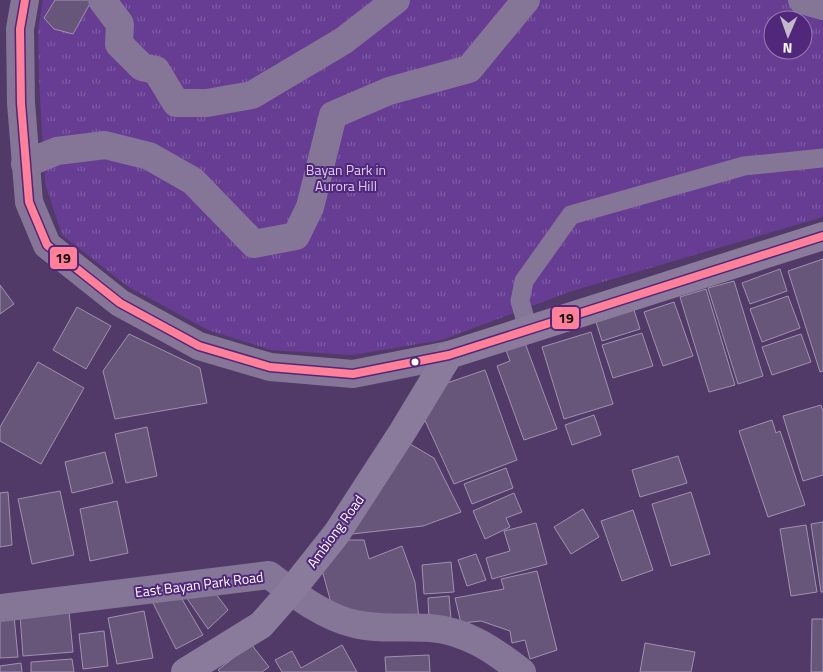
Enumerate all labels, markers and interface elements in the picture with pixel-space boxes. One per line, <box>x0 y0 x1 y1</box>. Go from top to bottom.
north arrow <box>763 10 813 60</box>
text: N <box>782 38 793 59</box>
park label: Bayan Park in Aurora Hill <box>306 159 386 196</box>
line badge: 19 <box>49 246 78 270</box>
text: 19 <box>55 247 71 268</box>
line badge: 19 <box>551 306 580 330</box>
text: 19 <box>558 307 574 328</box>
unlabelled marker <box>410 357 420 367</box>
street label: Ambiong Road <box>301 490 369 572</box>
street label: East Bayan Park Road <box>134 566 264 602</box>

